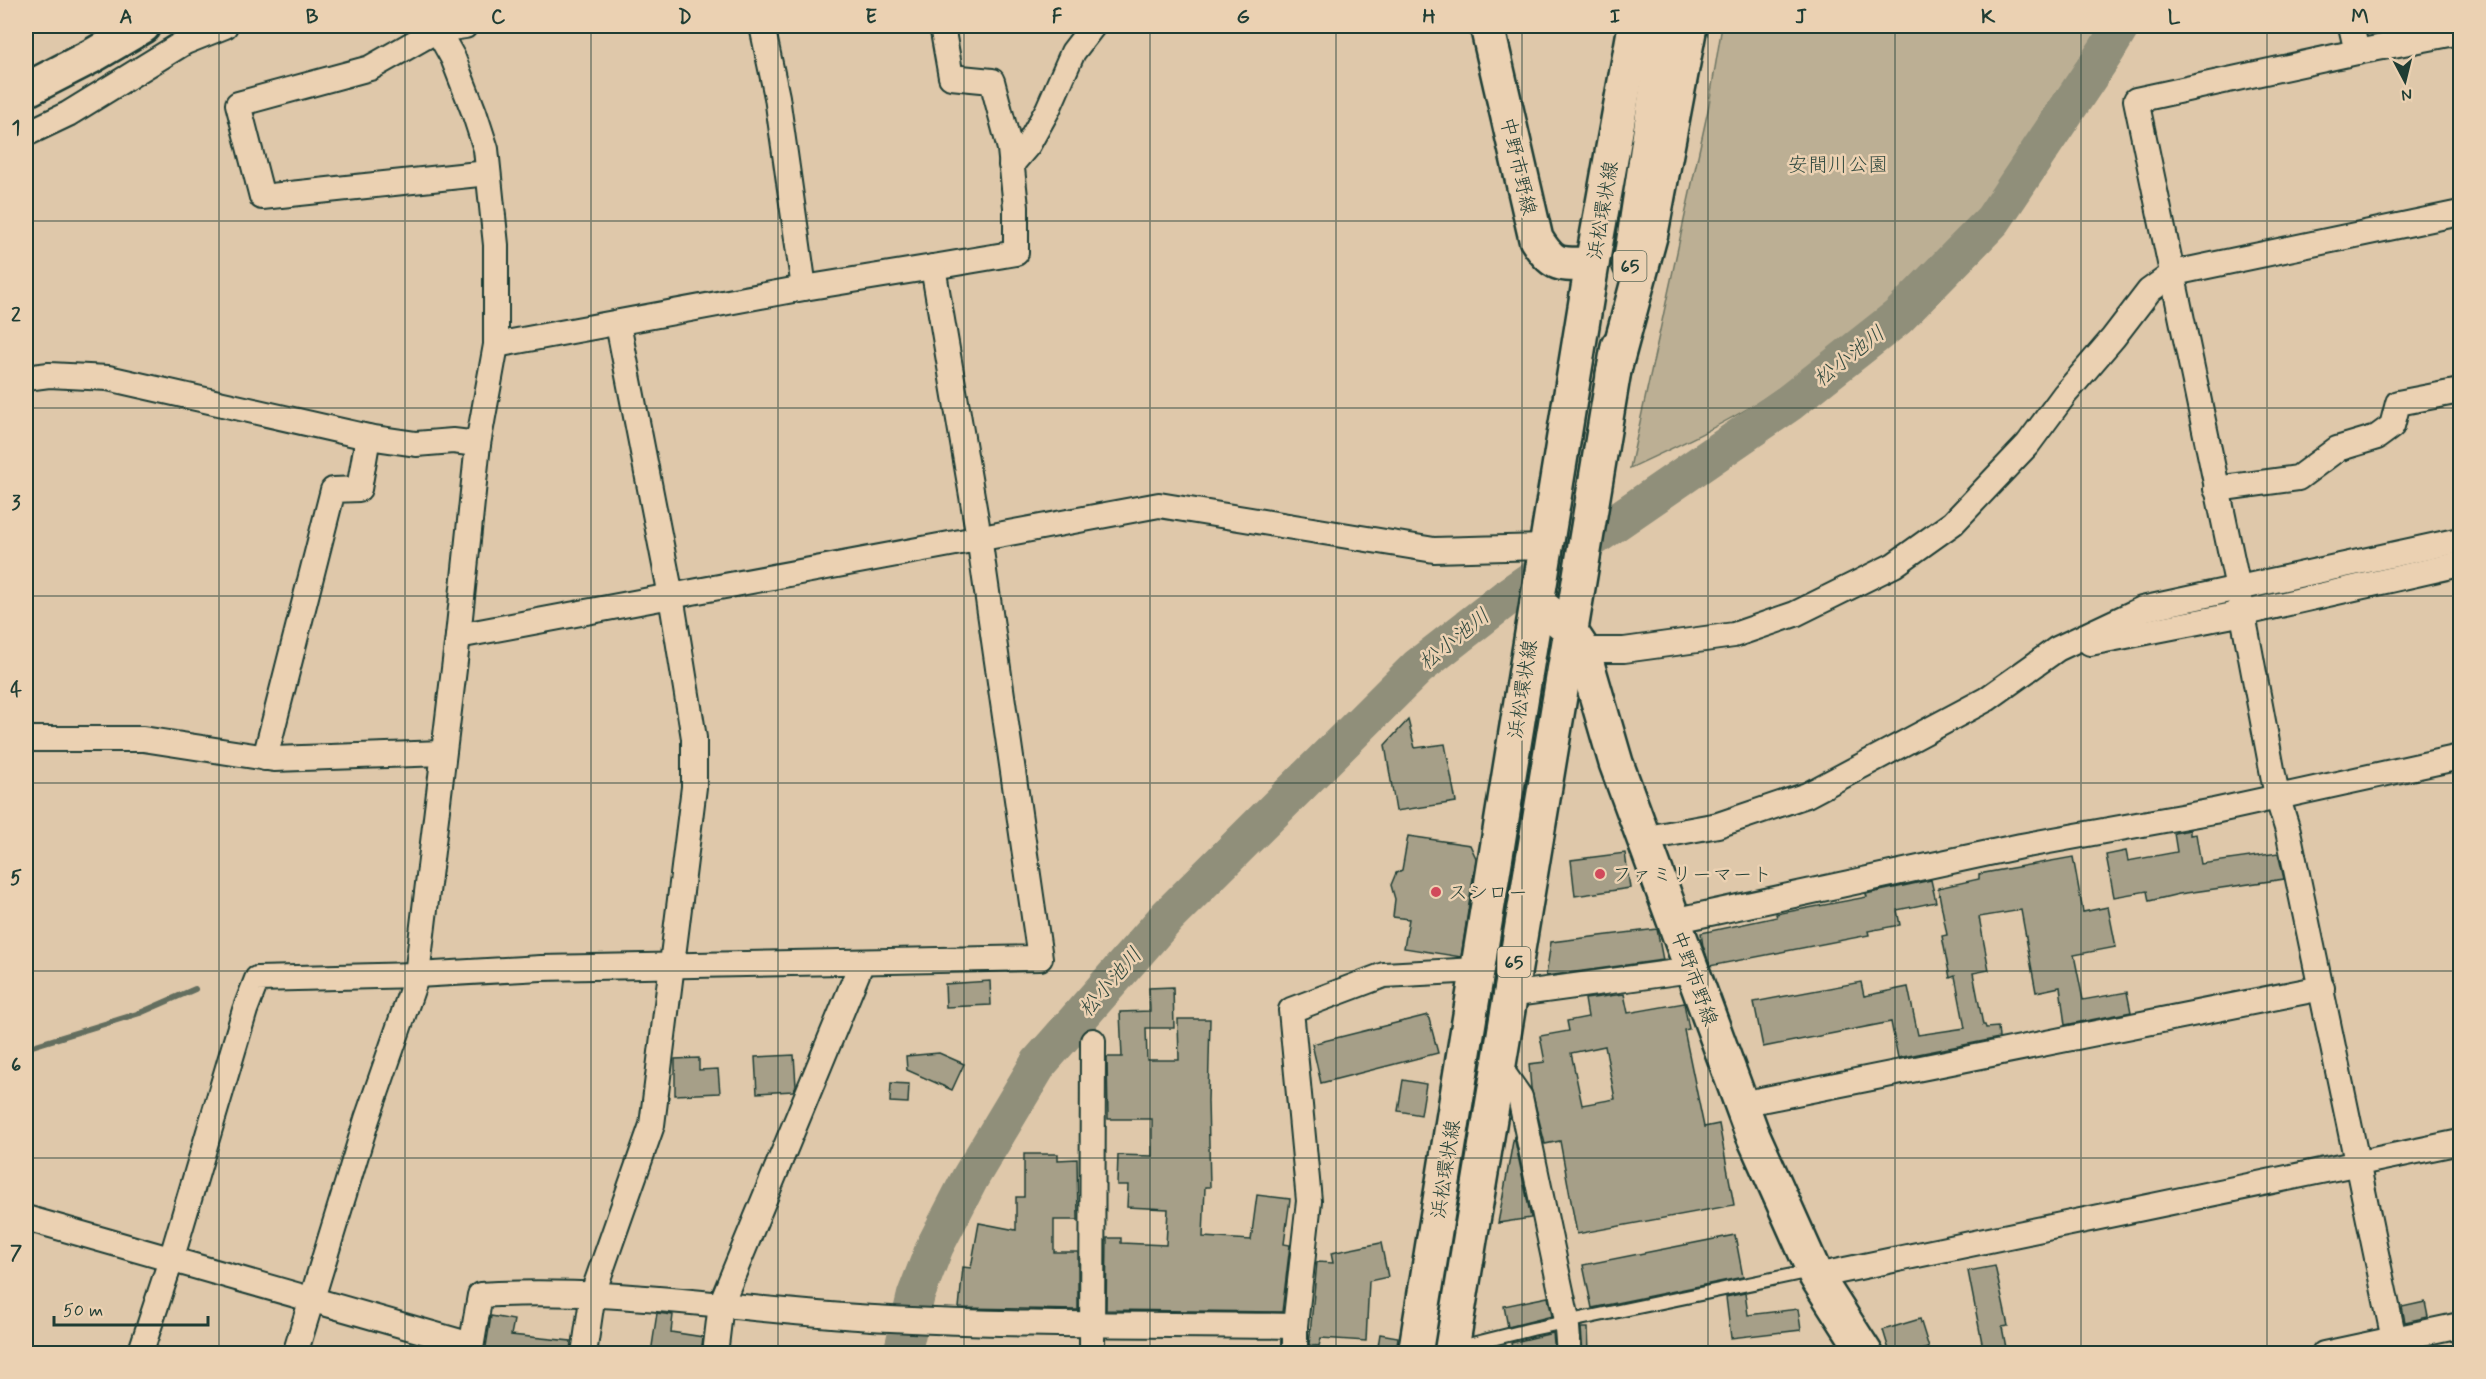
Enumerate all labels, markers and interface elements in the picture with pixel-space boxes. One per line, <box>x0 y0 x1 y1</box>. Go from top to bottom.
text: A <box>119 4 133 31</box>
text: B <box>306 4 319 31</box>
text: C <box>491 4 506 31</box>
text: D <box>678 4 692 31</box>
text: E <box>865 4 877 31</box>
text: F <box>1052 4 1063 31</box>
text: G <box>1236 4 1250 31</box>
text: H <box>1422 4 1436 31</box>
text: I <box>1610 4 1620 31</box>
text: J <box>1795 4 1807 31</box>
text: K <box>1981 4 1996 31</box>
text: L <box>2168 4 2181 31</box>
text: M <box>2351 4 2369 31</box>
north arrow <box>2375 51 2435 111</box>
text: N <box>2400 83 2413 105</box>
text: 1 <box>12 115 20 142</box>
street label: 中野市野線 <box>1493 115 1542 218</box>
park label: 安間川公園 <box>1788 152 1888 179</box>
street label: 浜松環状線 <box>1581 159 1625 262</box>
road number: 65 <box>1614 251 1646 281</box>
text: 2 <box>11 302 21 329</box>
water label: 松小池川 <box>1808 320 1891 394</box>
text: 3 <box>11 490 21 517</box>
water label: 松小池川 <box>1413 602 1496 677</box>
street label: 浜松環状線 <box>1502 638 1545 741</box>
text: 4 <box>10 677 22 704</box>
place label: ファミリーマート <box>1612 862 1772 889</box>
text: 5 <box>10 865 22 892</box>
marker: ファミリーマート <box>1593 867 1607 881</box>
place label: スシロー <box>1448 880 1528 907</box>
marker: スシロー <box>1429 885 1443 899</box>
street label: 中野市野線 <box>1664 927 1723 1030</box>
water label: 松小池川 <box>1073 942 1149 1024</box>
road number: 65 <box>1498 947 1530 977</box>
text: 6 <box>11 1052 21 1079</box>
street label: 浜松環状線 <box>1425 1118 1468 1221</box>
text: 7 <box>10 1240 22 1267</box>
scale bar <box>54 1289 208 1327</box>
text: 50 m <box>63 1299 103 1323</box>

